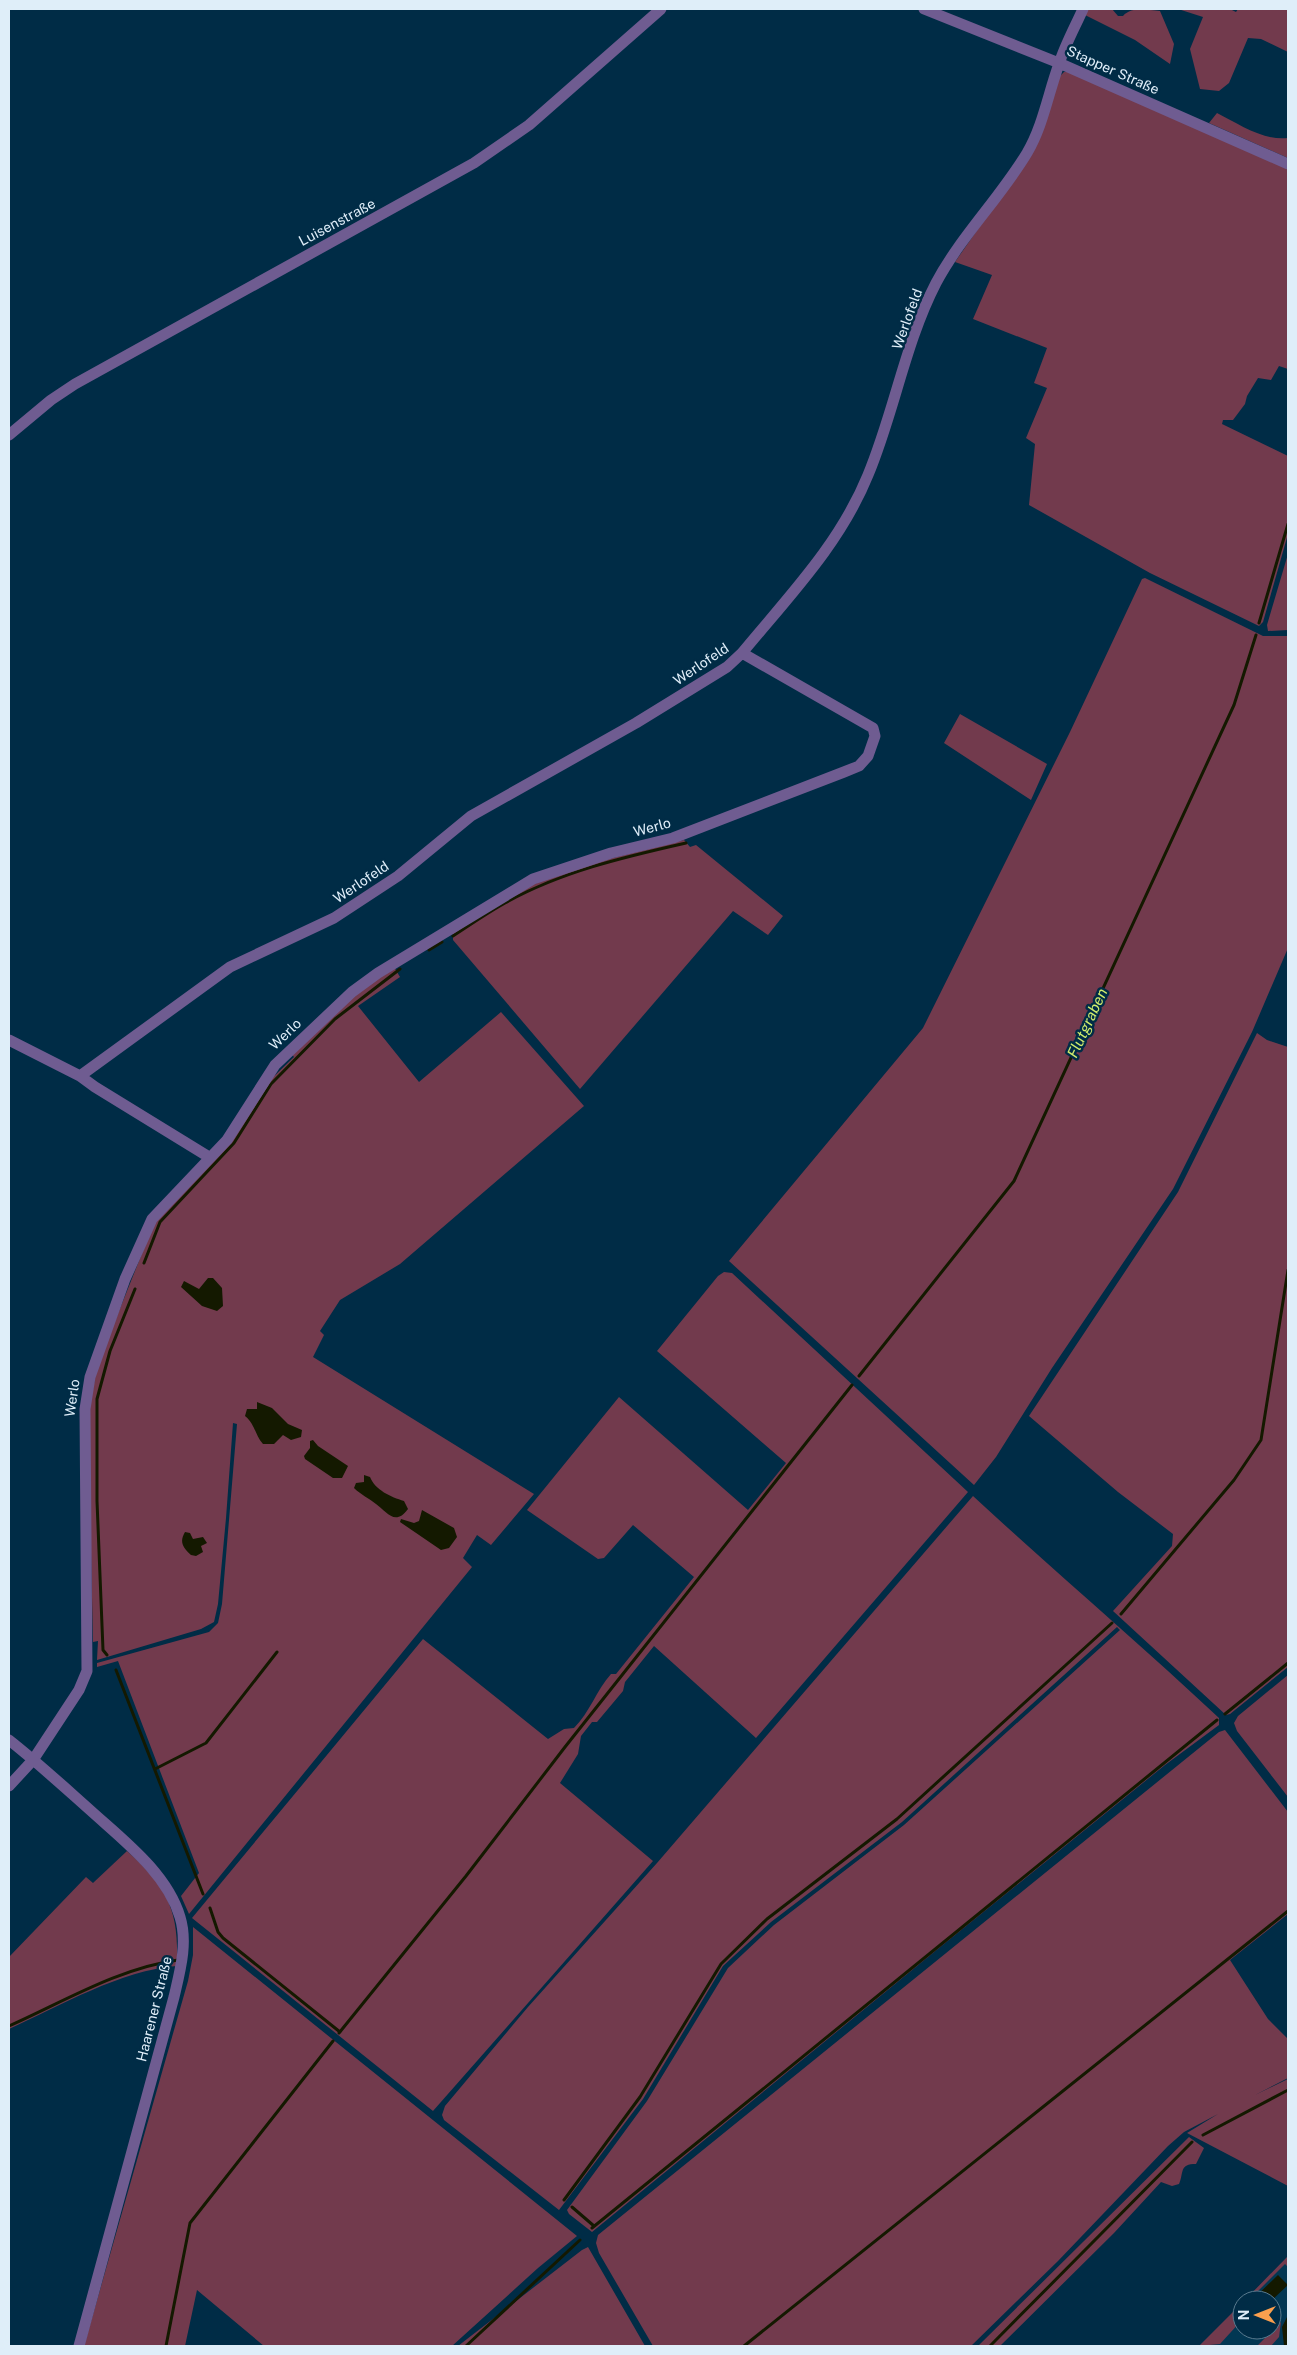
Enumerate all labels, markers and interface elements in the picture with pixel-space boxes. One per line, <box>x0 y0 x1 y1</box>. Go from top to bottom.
street label: Stapper Straße <box>1064 42 1162 98</box>
street label: Luisenstraße <box>296 195 378 249</box>
street label: Werlofeld <box>889 287 925 351</box>
street label: Werlofeld <box>670 640 732 688</box>
street label: Werlo <box>632 814 672 840</box>
street label: Werlofeld <box>330 858 392 906</box>
water label: Flutgraben <box>1064 986 1110 1060</box>
street label: Werlo <box>266 1015 304 1053</box>
street label: Werlo <box>61 1378 83 1418</box>
street label: Haarener Straße <box>133 1955 175 2063</box>
north arrow <box>1232 2290 1282 2340</box>
text: N <box>1236 2310 1252 2320</box>

